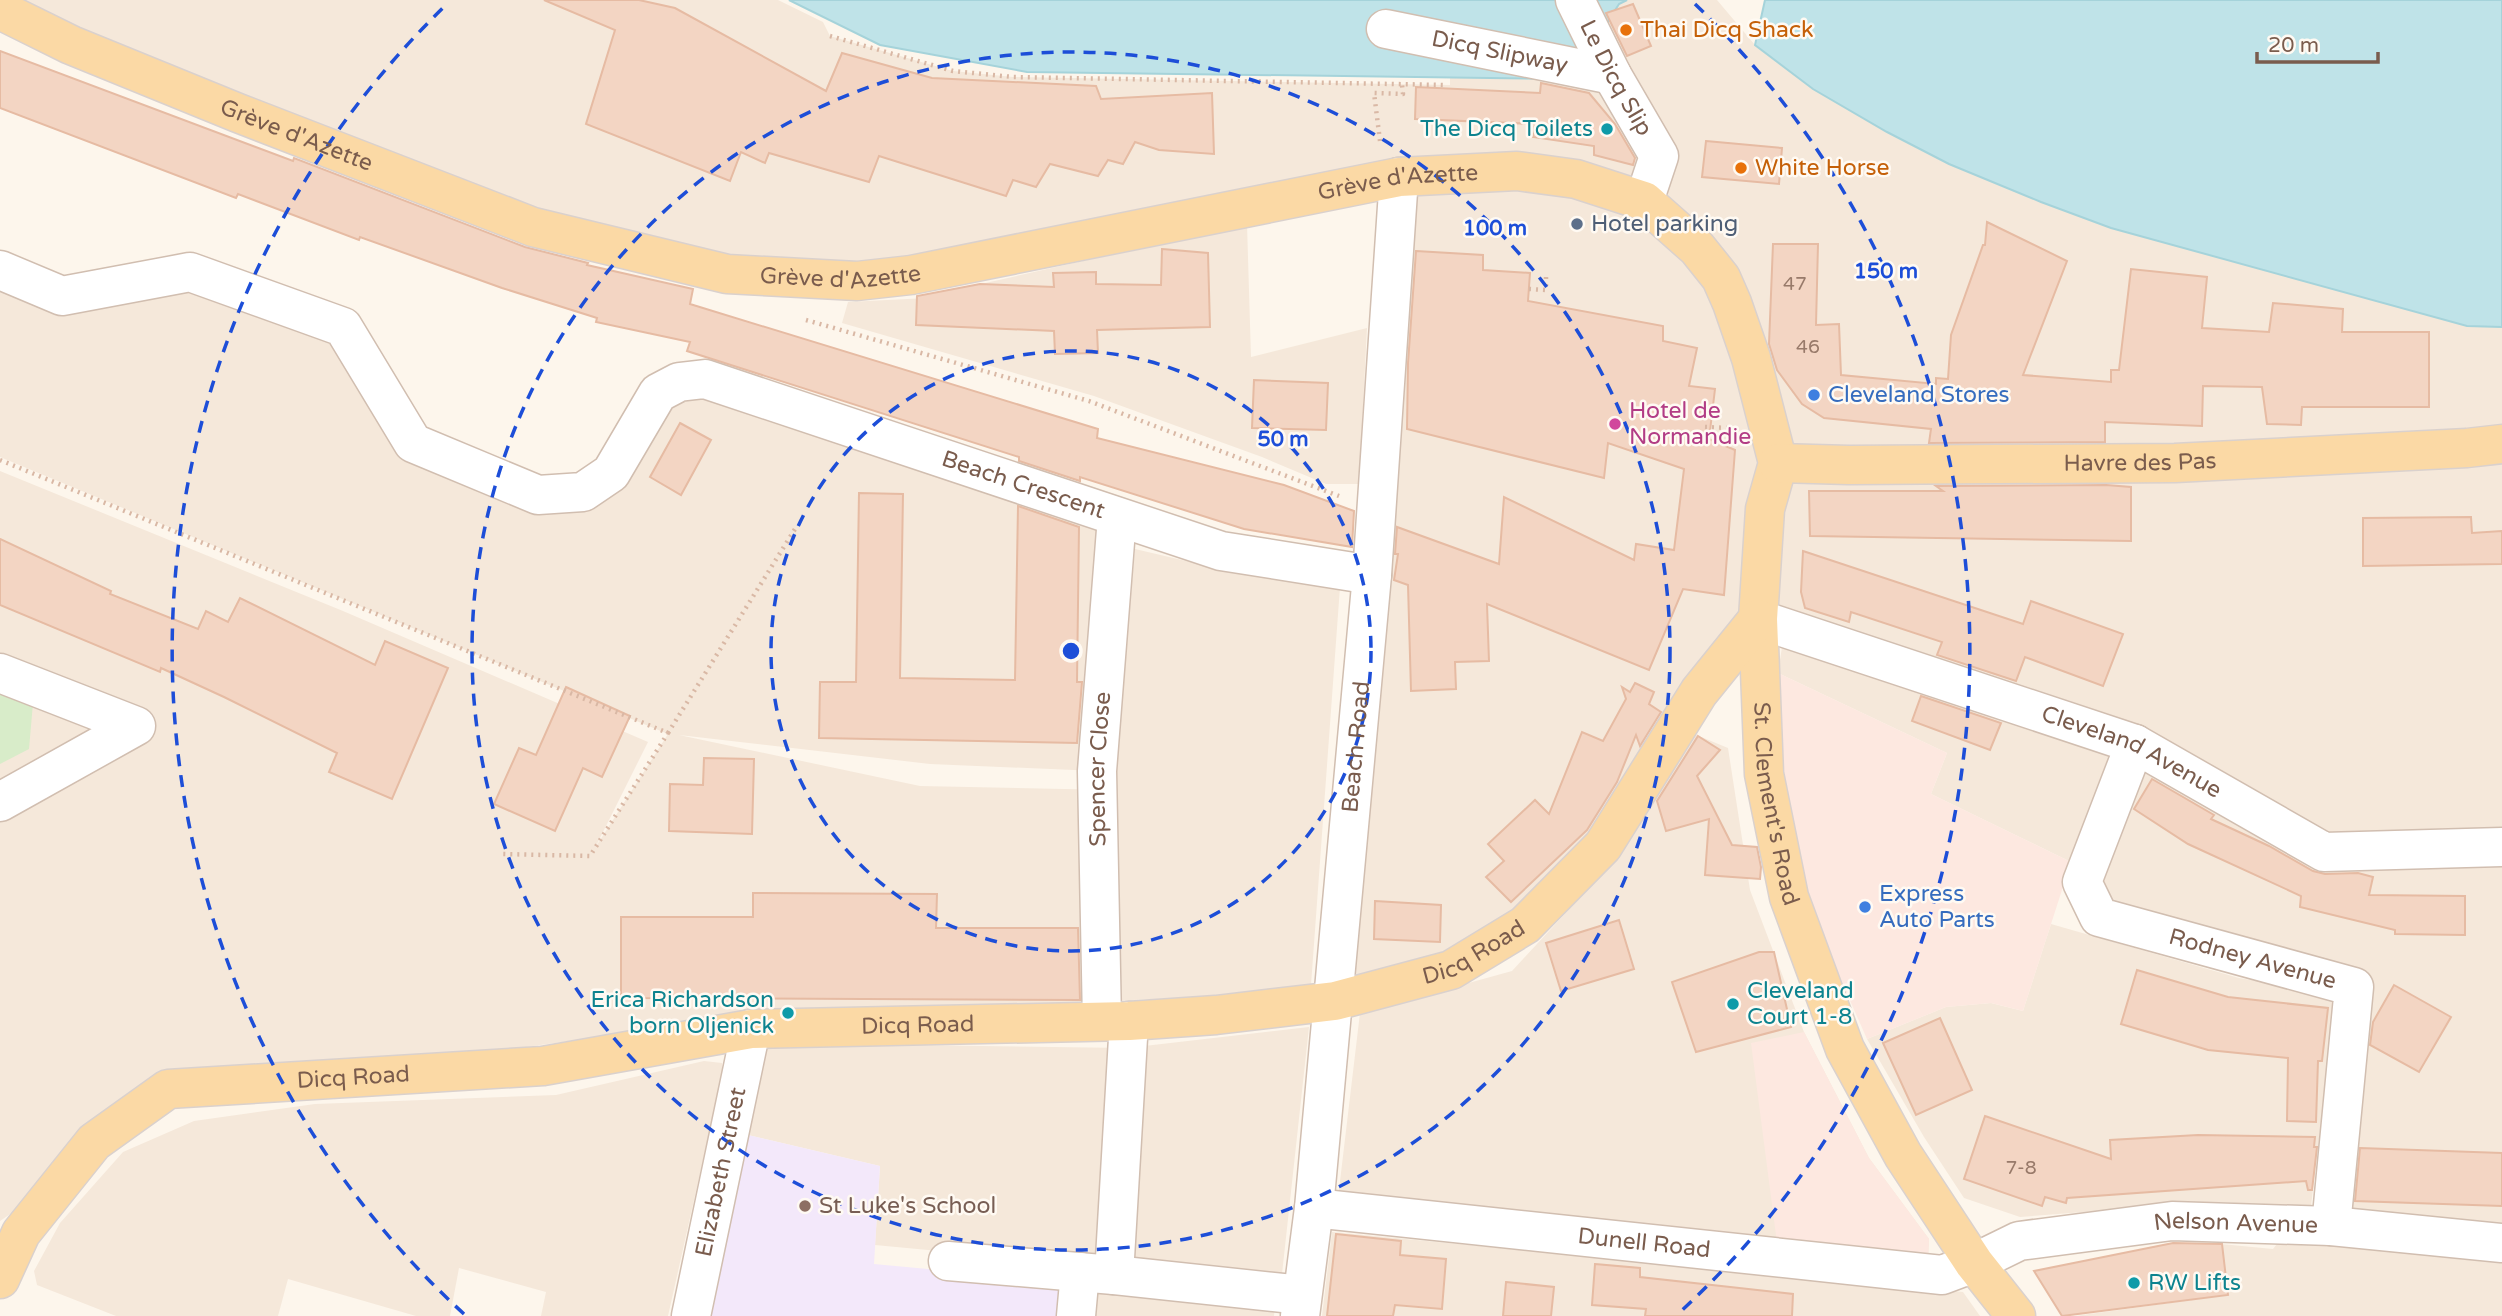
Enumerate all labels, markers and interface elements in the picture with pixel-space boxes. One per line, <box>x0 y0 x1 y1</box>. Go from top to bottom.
street label: Le Dicq Slip <box>1573 15 1658 141</box>
place label: Thai Dicq Shack <box>1640 16 1814 44</box>
scale bar <box>2257 21 2378 65</box>
marker: Thai Dicq Shack <box>1618 22 1634 38</box>
street label: Dicq Slipway <box>1429 25 1570 80</box>
text: 20 m <box>2268 33 2319 58</box>
street label: Grève d'Azette <box>216 93 377 178</box>
place label: The Dicq Toilets <box>1420 115 1593 143</box>
marker: The Dicq Toilets <box>1599 121 1615 137</box>
place label: White Horse <box>1755 154 1890 182</box>
street label: Grève d'Azette <box>1315 159 1479 207</box>
marker: White Horse <box>1733 160 1749 176</box>
place label: Hotel parking <box>1591 210 1738 238</box>
text: 100 m <box>1463 216 1527 241</box>
marker: Hotel parking <box>1569 216 1585 232</box>
street label: Grève d'Azette <box>759 259 923 296</box>
text: 150 m <box>1854 259 1918 284</box>
house number: 47 <box>1783 273 1807 295</box>
house number: 46 <box>1796 336 1820 358</box>
place label: Cleveland Stores <box>1828 381 2010 409</box>
marker: Cleveland Stores <box>1806 387 1822 403</box>
place label: Hotel de Normandie <box>1629 397 1751 451</box>
marker: Hotel de Normandie <box>1607 416 1623 432</box>
text: 50 m <box>1257 427 1309 452</box>
street label: Beach Crescent <box>938 445 1109 525</box>
street label: Havre des Pas <box>2063 447 2217 478</box>
centre of rings <box>1059 639 1083 663</box>
street label: Beach Road <box>1336 680 1376 814</box>
street label: Spencer Close <box>1083 691 1117 847</box>
street label: Cleveland Avenue <box>2038 700 2227 805</box>
street label: St. Clement's Road <box>1747 701 1805 910</box>
place label: Express Auto Parts <box>1879 880 1995 934</box>
marker: Express Auto Parts <box>1857 899 1873 915</box>
street label: Dicq Road <box>1419 914 1530 991</box>
street label: Rodney Avenue <box>2166 923 2339 995</box>
place label: Cleveland Court 1-8 <box>1747 977 1854 1031</box>
place label: Erica Richardson born Oljenick <box>590 986 774 1040</box>
marker: Cleveland Court 1-8 <box>1725 996 1741 1012</box>
marker: Erica Richardson born Oljenick <box>780 1005 796 1021</box>
street label: Dicq Road <box>861 1010 975 1041</box>
street label: Dicq Road <box>296 1060 411 1095</box>
street label: Elizabeth Street <box>690 1085 752 1259</box>
house number: 7-8 <box>2005 1157 2037 1179</box>
place label: St Luke's School <box>819 1192 996 1220</box>
marker: St Luke's School <box>797 1198 813 1214</box>
street label: Nelson Avenue <box>2152 1207 2318 1240</box>
street label: Dunell Road <box>1576 1222 1712 1264</box>
place label: RW Lifts <box>2148 1269 2241 1297</box>
marker: RW Lifts <box>2126 1275 2142 1291</box>

